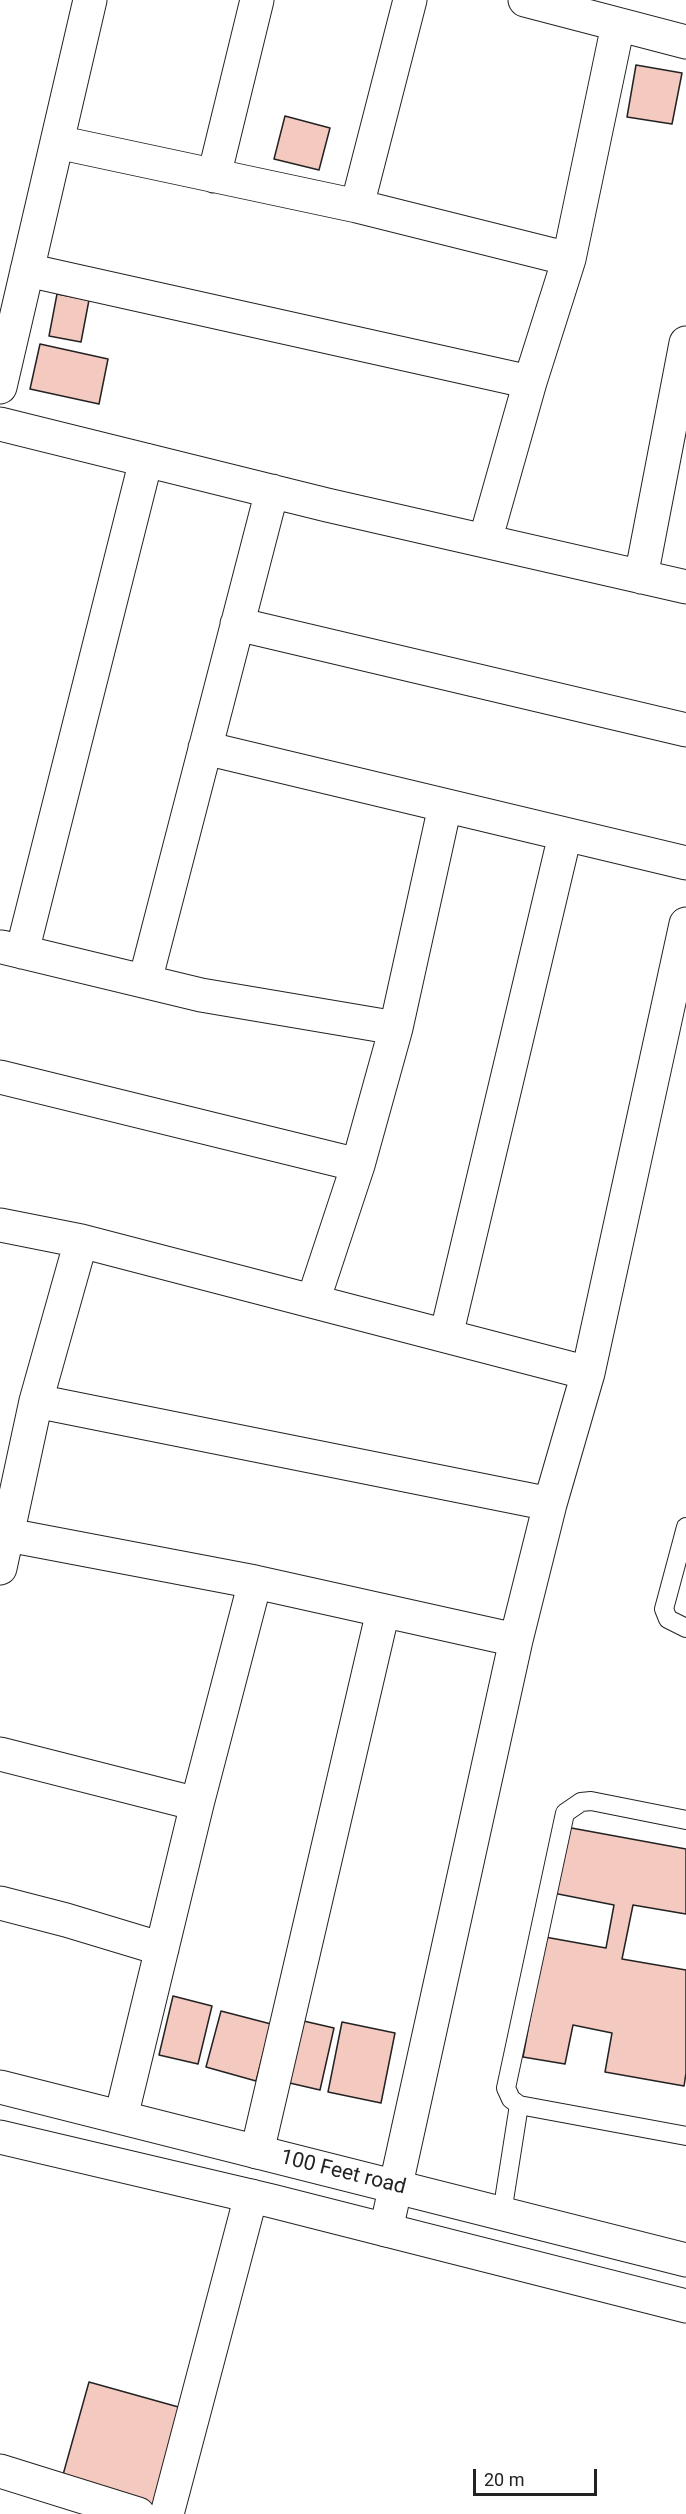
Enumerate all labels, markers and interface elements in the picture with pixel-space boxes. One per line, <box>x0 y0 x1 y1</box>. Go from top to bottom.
street label: 100 Feet road <box>278 2145 408 2201</box>
scale bar <box>476 2457 600 2495</box>
text: 20 m <box>484 2469 524 2490</box>

